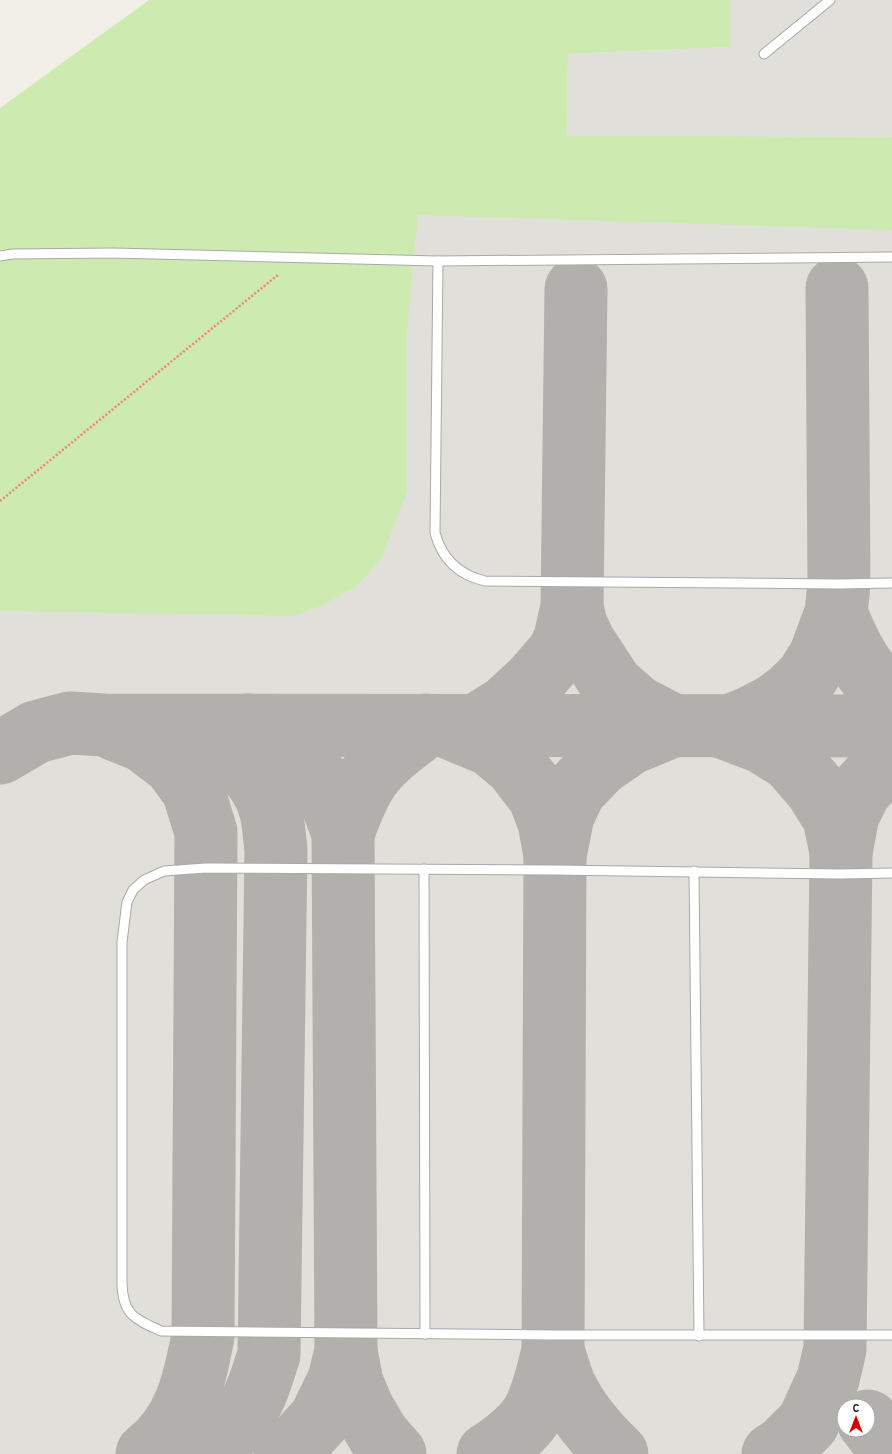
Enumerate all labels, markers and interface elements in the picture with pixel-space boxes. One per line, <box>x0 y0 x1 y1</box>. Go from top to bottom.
north arrow <box>836 1398 876 1438</box>
text: С <box>852 1402 860 1416</box>

